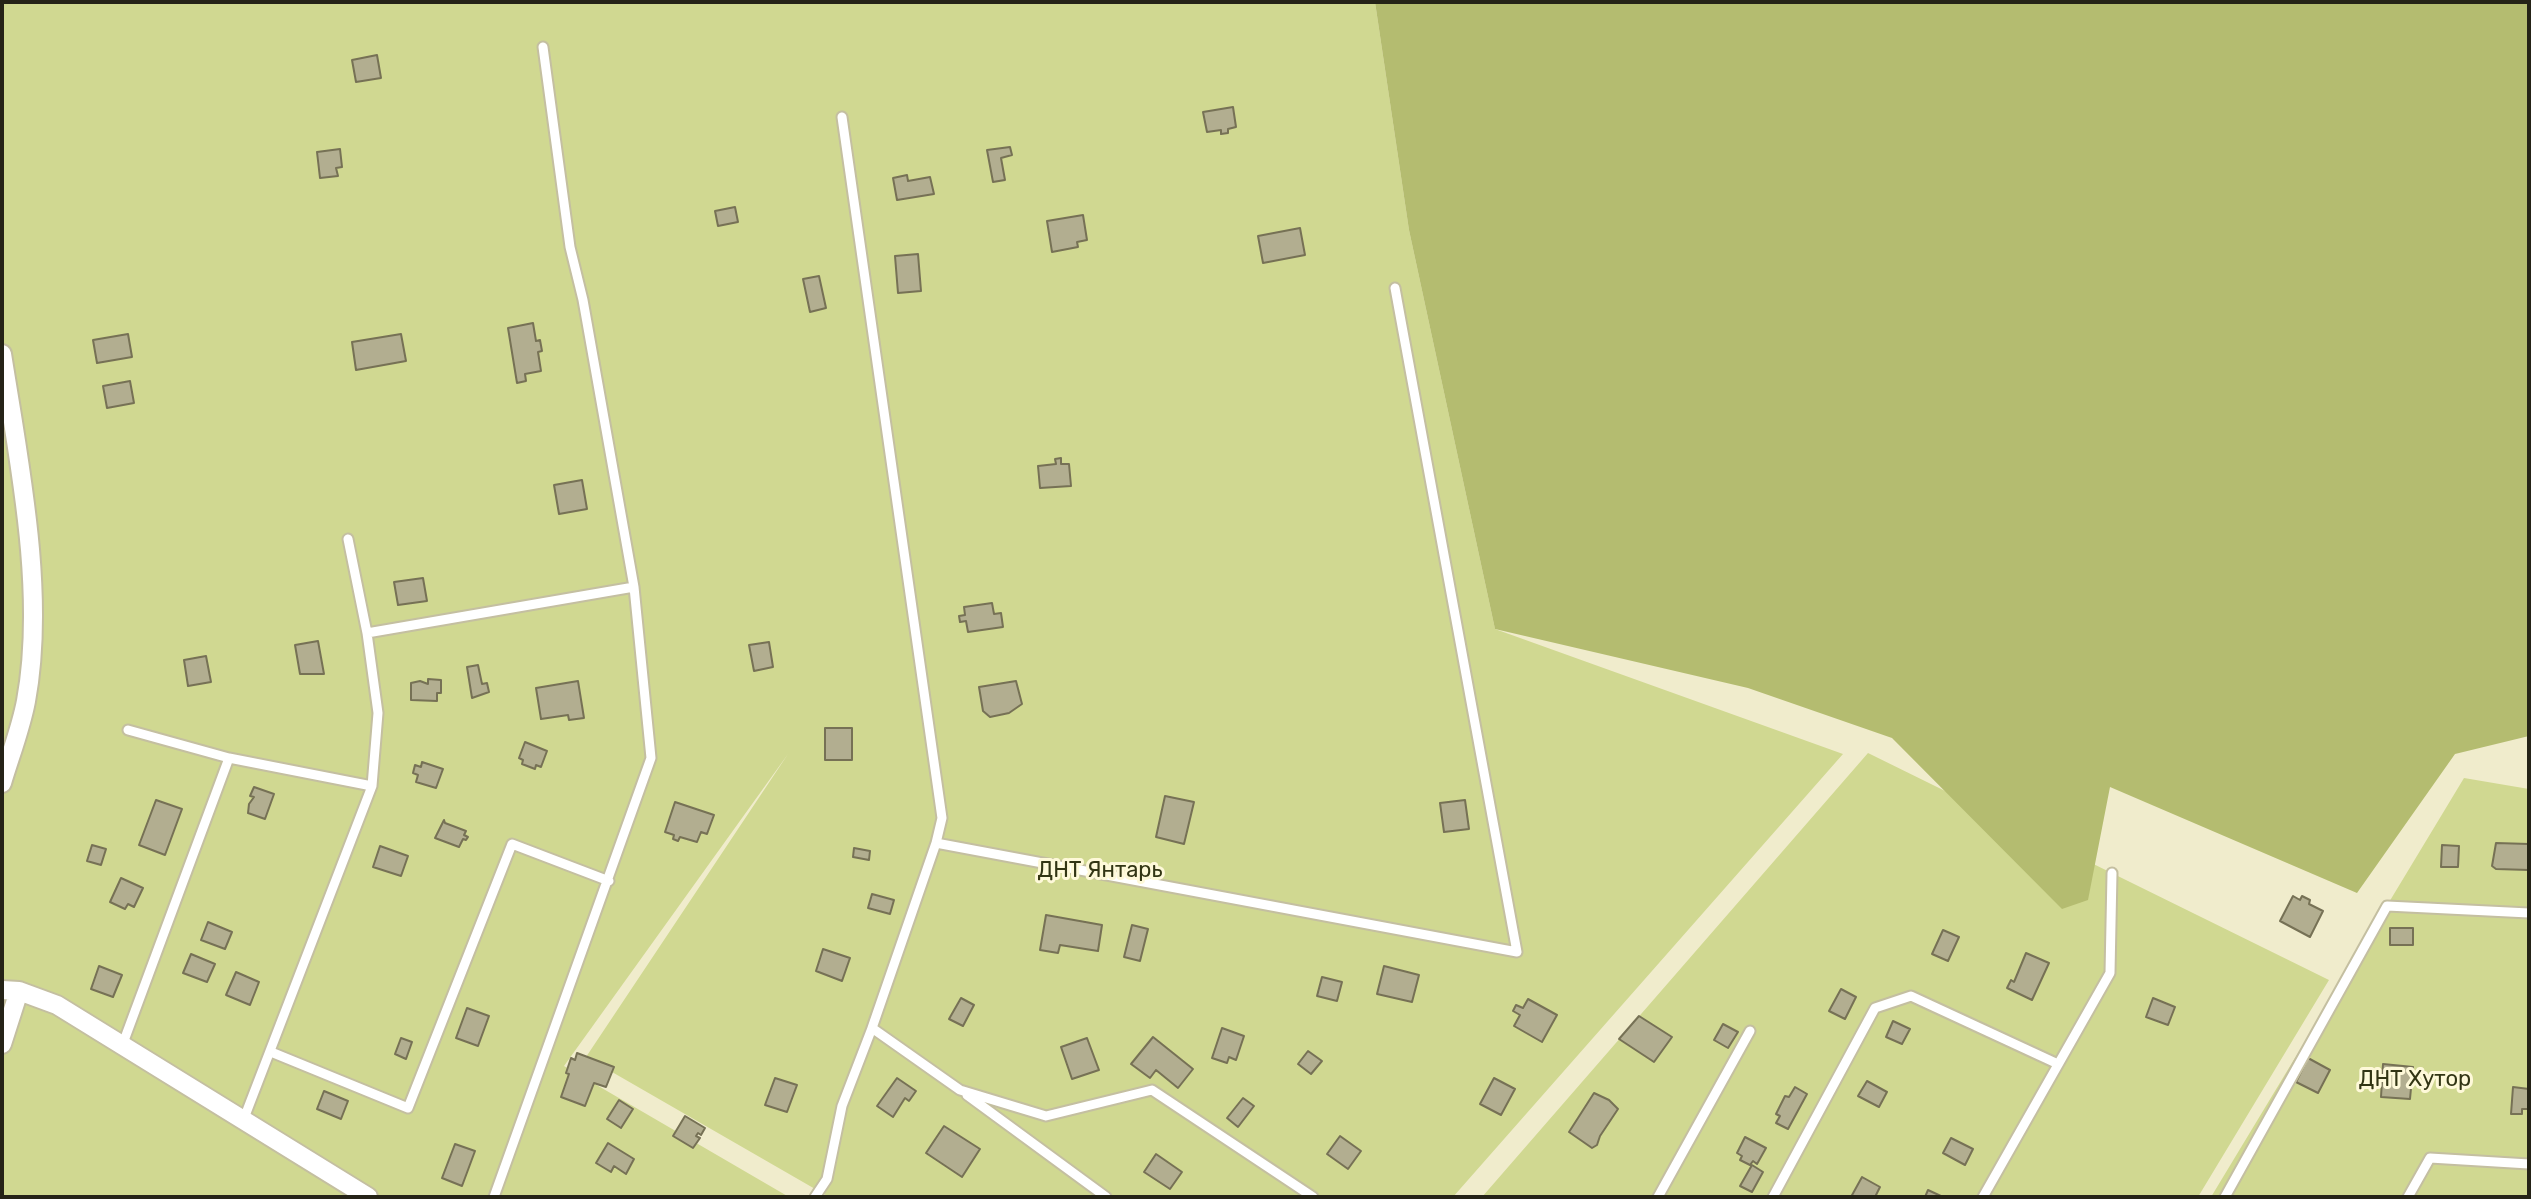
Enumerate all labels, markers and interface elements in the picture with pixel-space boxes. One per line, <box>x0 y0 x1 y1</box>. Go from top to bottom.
park label: ДНТ Янтарь <box>1038 858 1162 884</box>
park label: ДНТ Хутор <box>2359 1067 2471 1093</box>

